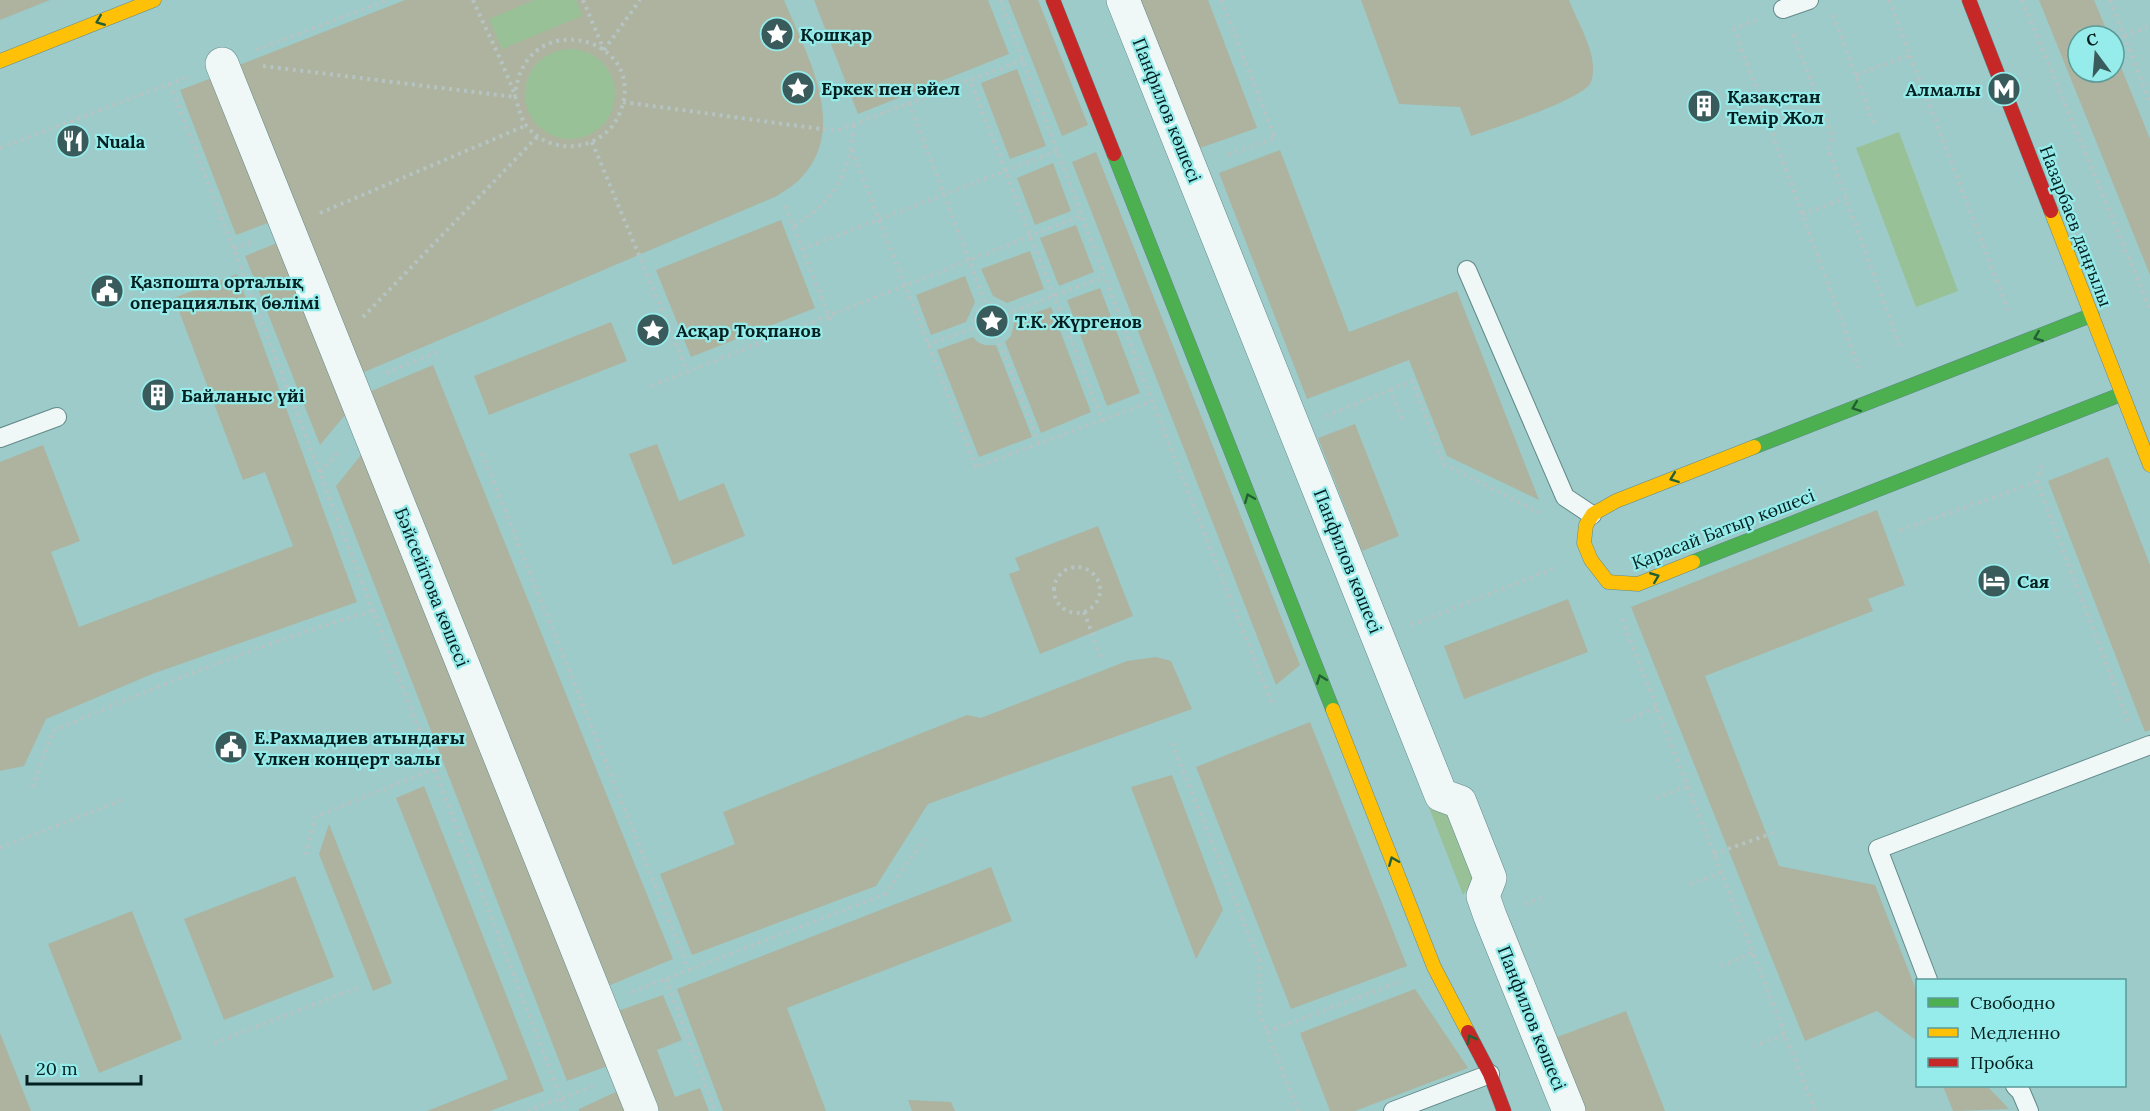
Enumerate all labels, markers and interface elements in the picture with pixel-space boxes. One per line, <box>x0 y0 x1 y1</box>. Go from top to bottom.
one-way arrow <box>95 14 106 27</box>
place icon: Қошқар <box>759 16 795 52</box>
place label: Қошқар <box>800 23 872 46</box>
north arrow <box>2066 24 2126 84</box>
text: С <box>2084 28 2100 51</box>
street label: Панфилов көшесі <box>1128 34 1206 186</box>
place icon: Еркек пен әйел <box>780 70 816 106</box>
metro station icon: Алмалы <box>1986 71 2022 107</box>
place label: Еркек пен әйел <box>821 77 960 100</box>
place label: Алмалы <box>1906 78 1981 101</box>
place label: Қазақстан Темір Жол <box>1727 85 1824 129</box>
building icon: Қазақстан Темір Жол <box>1686 88 1722 124</box>
restaurant icon: Nuala <box>55 123 91 159</box>
place label: Nuala <box>96 130 146 153</box>
street label: Назарбаев даңғылы <box>2035 142 2117 310</box>
place label: Қазпошта орталық операциялық бөлімі <box>130 270 320 314</box>
public building icon: Қазпошта орталық операциялық бөлімі <box>89 273 125 309</box>
place icon: Т.К. Жүргенов <box>974 303 1010 339</box>
place label: Т.К. Жүргенов <box>1015 310 1142 333</box>
place icon: Асқар Тоқпанов <box>635 312 671 348</box>
place label: Асқар Тоқпанов <box>676 319 821 342</box>
one-way arrow <box>2033 330 2044 343</box>
building icon: Байланыс үйі <box>140 377 176 413</box>
place label: Байланыс үйі <box>181 384 305 407</box>
one-way arrow <box>1851 400 1862 413</box>
one-way arrow <box>1669 471 1680 483</box>
street label: Қарасай Батыр көшесі <box>1628 483 1818 575</box>
street label: Панфилов көшесі <box>1309 485 1387 637</box>
one-way arrow <box>1244 493 1256 504</box>
street label: Бәйсейітова көшесі <box>390 504 474 670</box>
hotel icon: Сая <box>1976 563 2012 599</box>
place label: Сая <box>2017 570 2049 593</box>
one-way arrow <box>1649 572 1660 584</box>
one-way arrow <box>1316 674 1328 685</box>
place label: Е.Рахмадиев атындағы Үлкен концерт залы <box>254 726 465 770</box>
public building icon: Е.Рахмадиев атындағы Үлкен концерт залы <box>213 729 249 765</box>
one-way arrow <box>1387 856 1400 866</box>
street label: Панфилов көшесі <box>1493 942 1571 1094</box>
legend <box>1916 979 2126 1087</box>
text: Свободно <box>1970 991 2055 1014</box>
text: Медленно <box>1970 1021 2060 1044</box>
one-way arrow <box>1467 1034 1478 1045</box>
scale bar <box>27 1048 141 1086</box>
text: Пробка <box>1970 1051 2034 1074</box>
text: 20 m <box>36 1057 78 1080</box>

